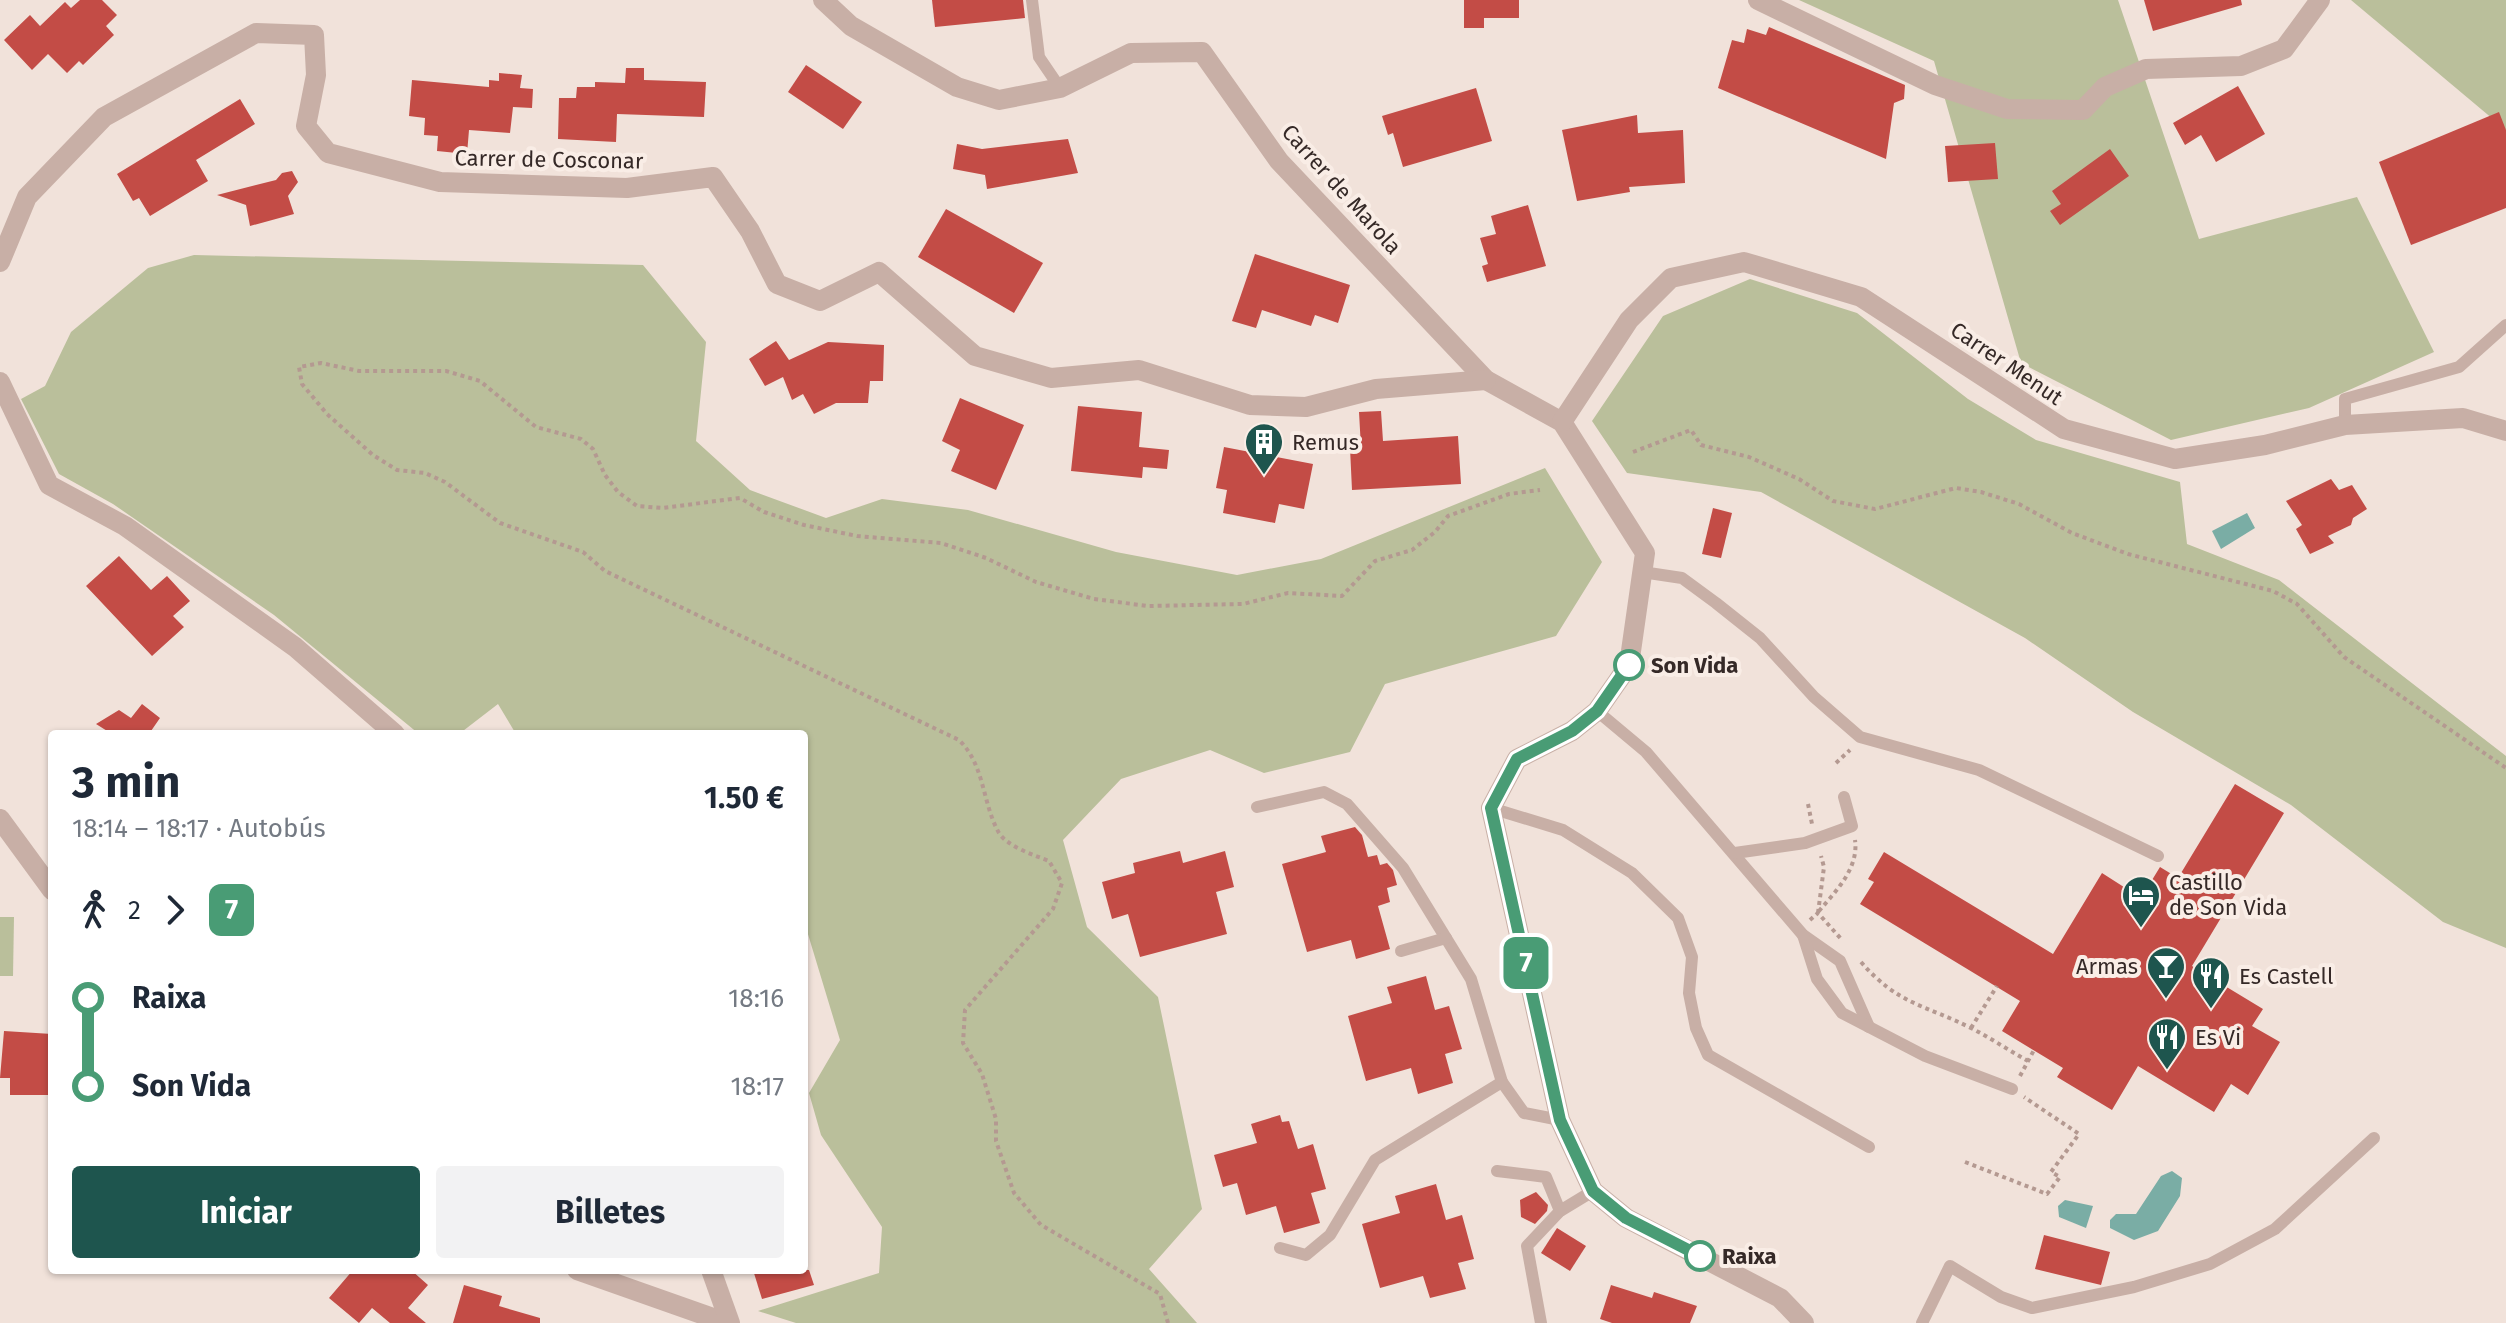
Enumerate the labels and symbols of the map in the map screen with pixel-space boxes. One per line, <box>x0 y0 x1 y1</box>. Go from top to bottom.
street label: Carrer de Marola <box>1276 119 1407 260</box>
street label: Carrer de Cosconar <box>454 144 644 175</box>
street label: Carrer Menut <box>1946 316 2068 411</box>
building icon: Remus <box>1243 421 1285 476</box>
place label: Remus <box>1292 429 1359 456</box>
marker: Son Vida <box>1614 650 1644 680</box>
place label: Son Vida <box>1651 652 1738 679</box>
place label: Castillo de Son Vida <box>2169 869 2287 921</box>
hotel icon: Castillo de Son Vida <box>2120 874 2162 929</box>
line badge: 7 <box>1500 937 1552 989</box>
bar icon: Armas <box>2145 945 2187 1000</box>
place label: Armas <box>2076 953 2138 980</box>
restaurant icon: Es Castell <box>2190 955 2232 1010</box>
place label: Es Castell <box>2239 963 2333 990</box>
restaurant icon: Es Vi <box>2146 1016 2188 1071</box>
place label: Es Vi <box>2195 1024 2241 1051</box>
marker: Raixa <box>1685 1241 1715 1271</box>
place label: Raixa <box>1722 1243 1777 1270</box>

